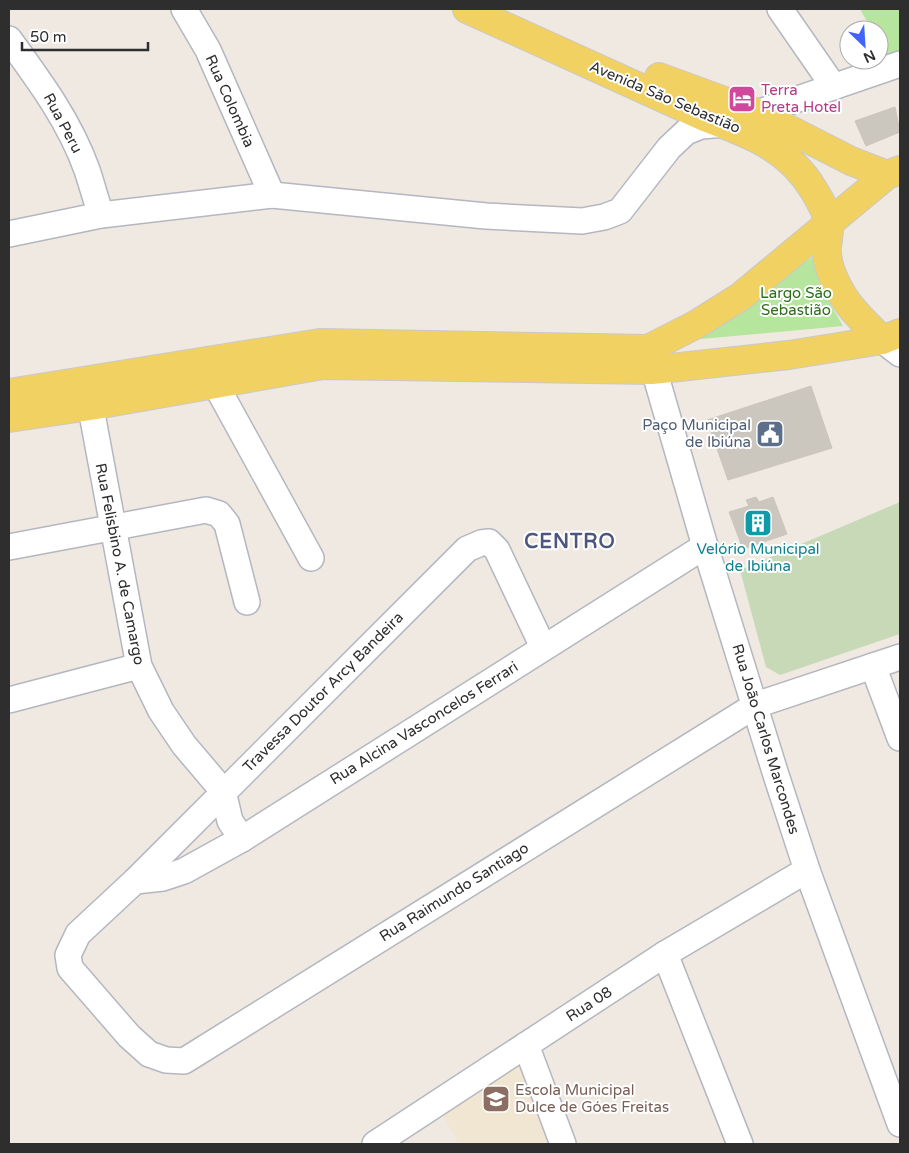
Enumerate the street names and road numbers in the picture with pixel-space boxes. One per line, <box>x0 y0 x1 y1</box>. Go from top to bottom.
street label: Rua Colombia <box>201 52 259 150</box>
street label: Avenida São Sebastião <box>587 57 743 137</box>
street label: Rua Peru <box>40 90 86 156</box>
street label: Rua Felisbino A. de Camargo <box>92 462 148 666</box>
street label: Travessa Doutor Arcy Bandeira <box>239 608 407 776</box>
street label: Rua João Carlos Marcondes <box>728 642 804 836</box>
street label: Rua Alcina Vasconcelos Ferrari <box>327 658 521 788</box>
street label: Rua Raimundo Santiago <box>376 839 532 945</box>
street label: Rua 08 <box>563 983 615 1025</box>

